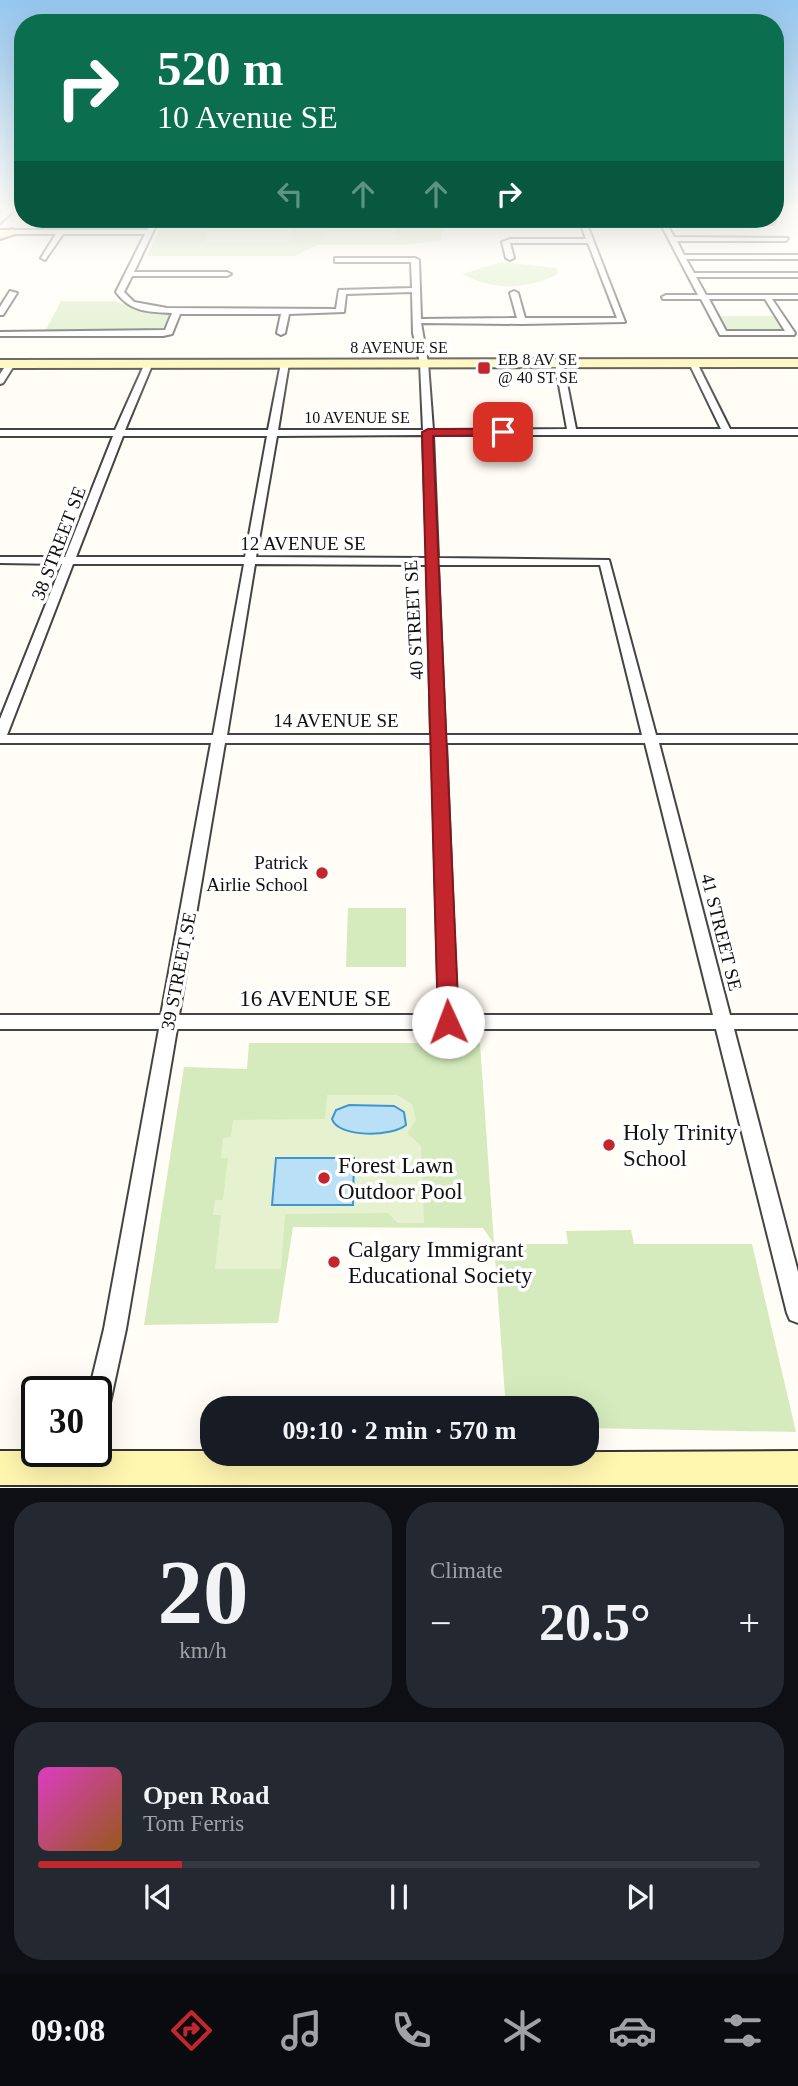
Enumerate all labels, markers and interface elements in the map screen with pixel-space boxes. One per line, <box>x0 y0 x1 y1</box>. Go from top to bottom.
text: 520 m <box>157 41 284 96</box>
icon: right <box>42 42 133 133</box>
text: 10 Avenue SE <box>157 99 338 135</box>
icon: left <box>271 175 309 213</box>
icon: ahead <box>344 175 382 213</box>
icon: ahead <box>417 175 455 213</box>
icon: right <box>490 175 528 213</box>
street label: 8 AVENUE SE <box>350 339 448 356</box>
place label: EB 8 AV SE @ 40 ST SE <box>498 351 578 387</box>
marker: EB 8 AV SE @ 40 ST SE <box>476 360 492 376</box>
pin <box>473 402 533 462</box>
street label: 10 AVENUE SE <box>304 409 410 426</box>
icon: arrive <box>484 413 522 451</box>
street label: 38 STREET SE <box>27 483 90 603</box>
street label: 12 AVENUE SE <box>240 533 366 554</box>
street label: 40 STREET SE <box>400 560 427 680</box>
street label: 14 AVENUE SE <box>273 710 399 731</box>
place label: Patrick Airlie School <box>206 852 308 895</box>
marker: Patrick Airlie School <box>314 865 330 881</box>
street label: 41 STREET SE <box>697 871 746 993</box>
street label: 39 STREET SE <box>157 910 200 1032</box>
position arrow <box>411 985 485 1059</box>
street label: 16 AVENUE SE <box>239 986 391 1011</box>
place label: Holy Trinity School <box>623 1120 738 1171</box>
marker: Holy Trinity School <box>601 1137 617 1153</box>
place label: Forest Lawn Outdoor Pool <box>338 1153 463 1204</box>
marker: Forest Lawn Outdoor Pool <box>316 1170 332 1186</box>
place label: Calgary Immigrant Educational Society <box>348 1237 533 1288</box>
marker: Calgary Immigrant Educational Society <box>326 1254 342 1270</box>
speed limit sign: 30 <box>21 1376 112 1467</box>
text: 09:10 · 2 min · 570 m <box>283 1416 517 1445</box>
text: 20 <box>158 1542 249 1643</box>
text: Climate <box>430 1558 503 1583</box>
text: 20.5° <box>539 1594 651 1651</box>
text: − <box>430 1602 451 1644</box>
text: + <box>739 1602 760 1644</box>
text: km/h <box>179 1638 227 1663</box>
text: Open Road <box>143 1781 269 1810</box>
text: Tom Ferris <box>143 1811 244 1836</box>
icon: previous <box>139 1878 177 1916</box>
icon: pause <box>380 1878 418 1916</box>
icon: next <box>621 1878 659 1916</box>
icon: directions <box>167 2006 216 2055</box>
icon: music <box>277 2006 326 2055</box>
icon: phone <box>387 2006 436 2055</box>
icon: climate <box>498 2006 547 2055</box>
icon: car <box>608 2006 657 2055</box>
icon: filters <box>718 2006 767 2055</box>
text: 09:08 <box>31 2012 105 2048</box>

